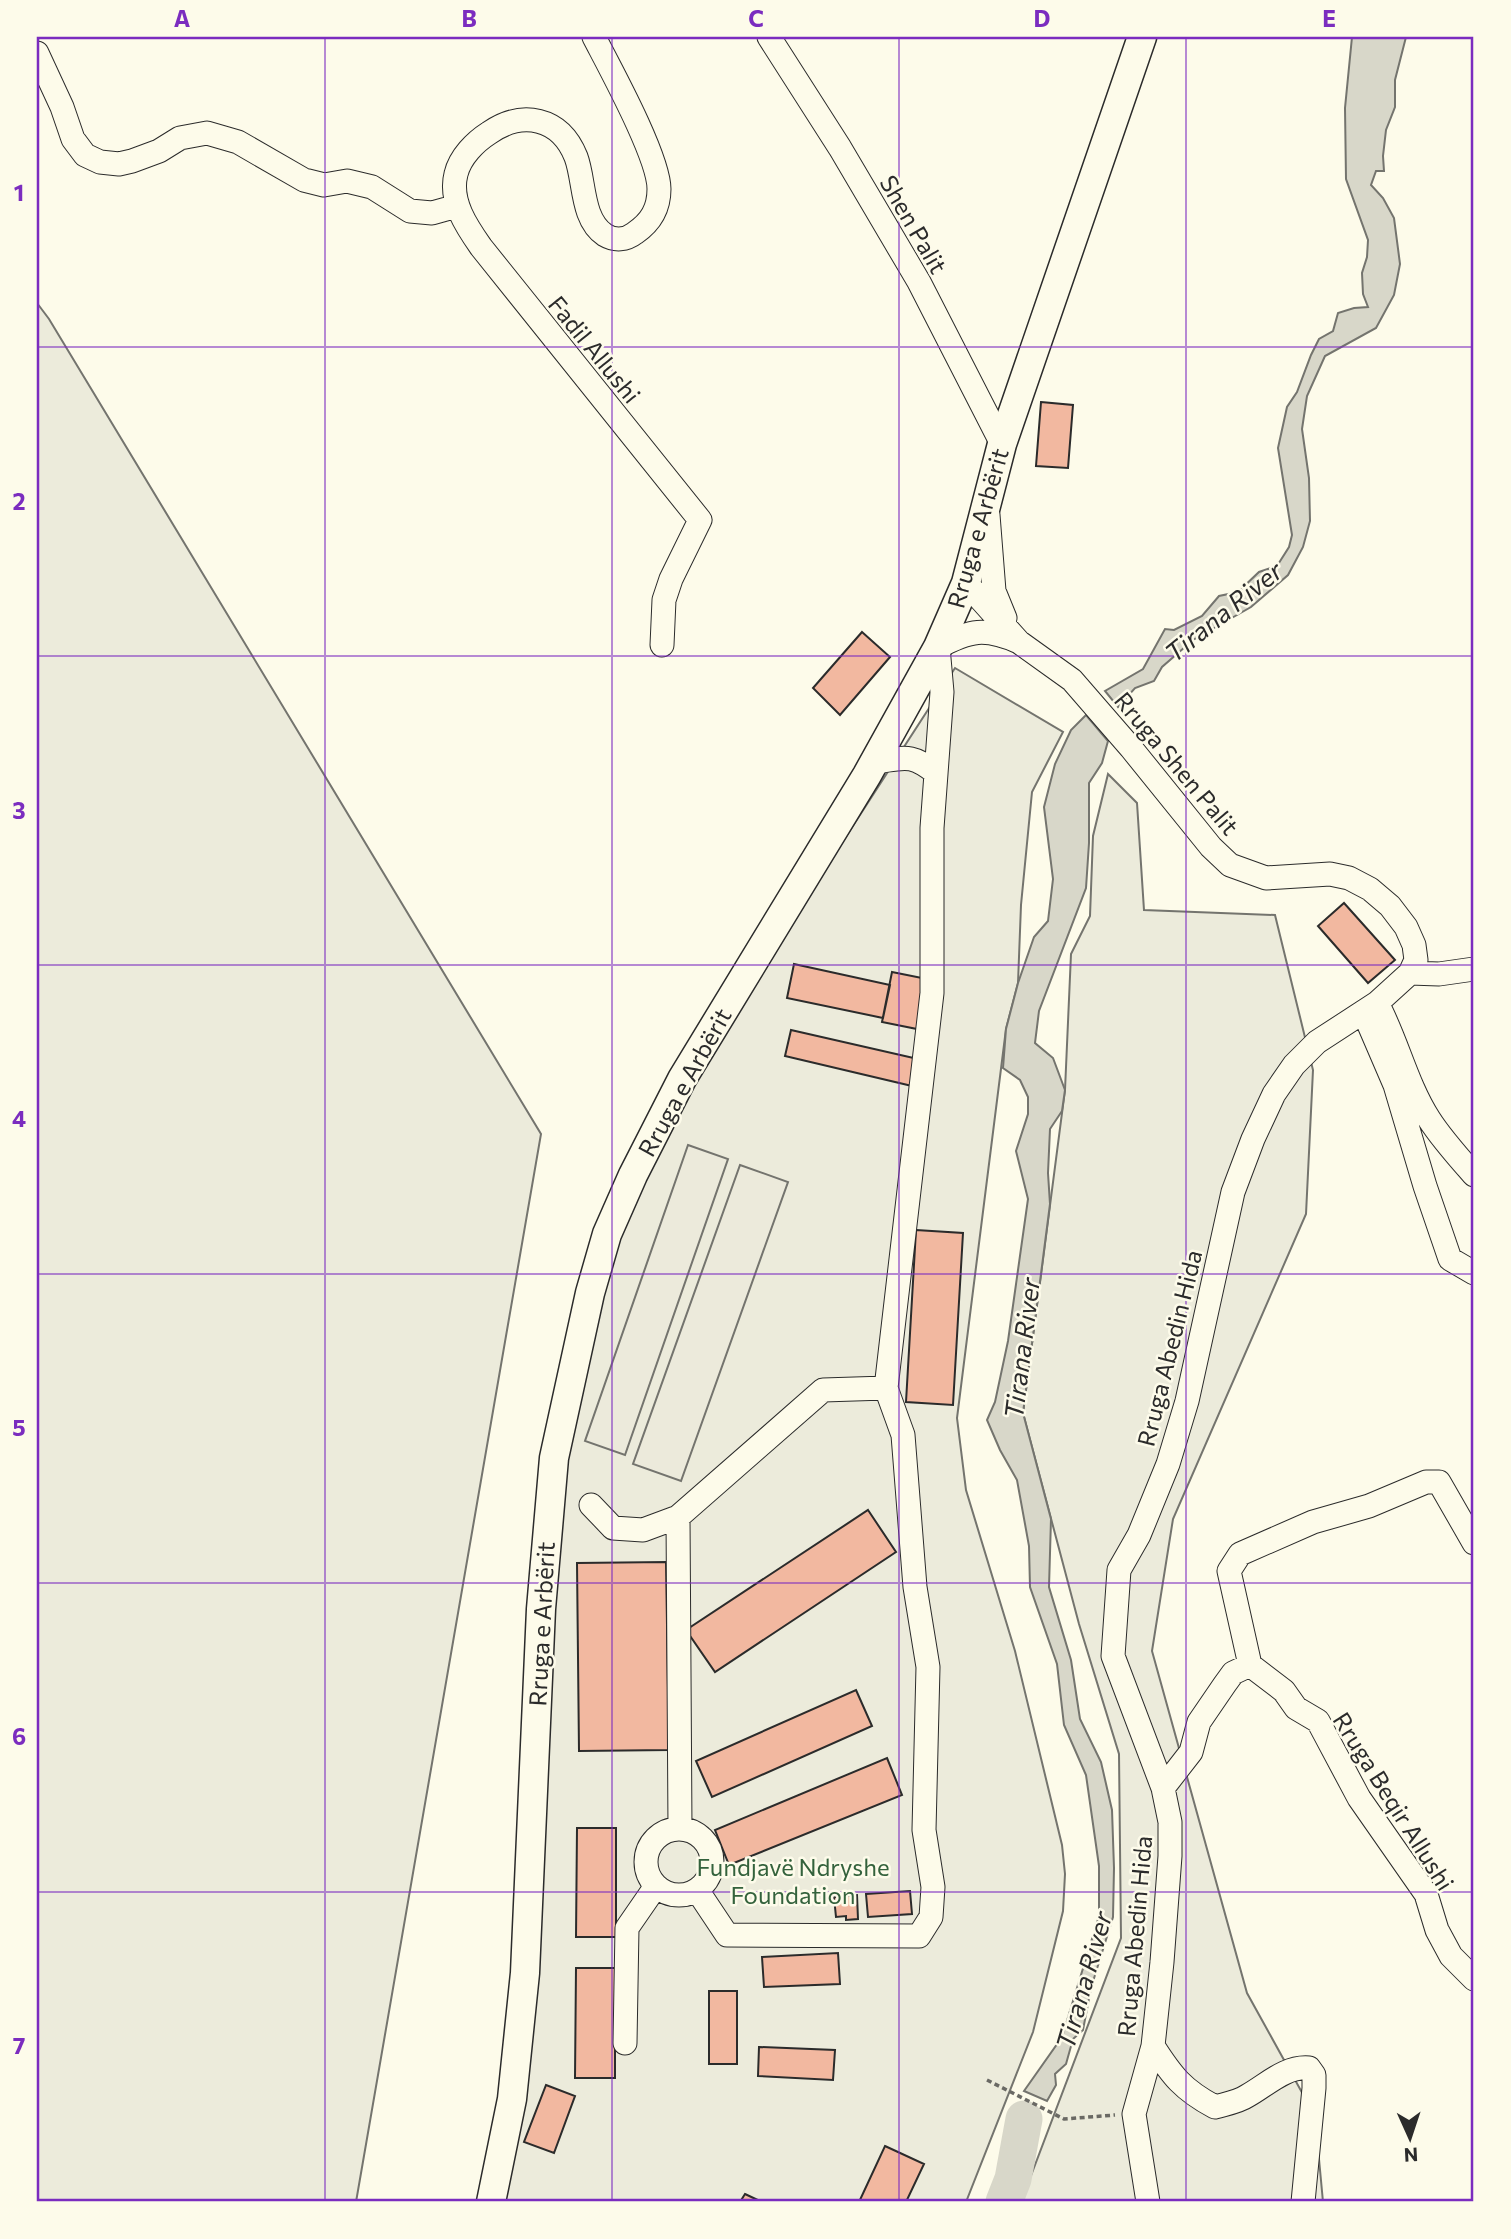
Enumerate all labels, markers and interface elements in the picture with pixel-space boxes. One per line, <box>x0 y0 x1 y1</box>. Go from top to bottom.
text: A <box>174 4 191 32</box>
text: B <box>461 4 477 32</box>
text: C <box>748 4 764 32</box>
text: D <box>1034 4 1051 32</box>
text: E <box>1322 4 1336 32</box>
street label: Shen Palit <box>874 170 954 278</box>
text: 1 <box>14 178 24 206</box>
street label: Fadil Allushi <box>543 290 647 408</box>
street label: Rruga e Arbërit <box>940 445 1014 611</box>
text: 2 <box>12 487 26 515</box>
water label: Tirana River <box>1158 553 1289 668</box>
street label: Rruga Shen Palit <box>1109 686 1245 840</box>
text: 3 <box>12 796 26 824</box>
street label: Rruga e Arbërit <box>631 1003 737 1161</box>
text: 4 <box>12 1104 26 1132</box>
street label: Rruga Abedin Hida <box>1131 1247 1207 1449</box>
water label: Tirana River <box>997 1274 1045 1420</box>
text: 5 <box>12 1413 26 1441</box>
street label: Rruga e Arbërit <box>522 1541 560 1707</box>
street label: Rruga Beqir Allushi <box>1327 1707 1461 1895</box>
text: 6 <box>12 1722 26 1750</box>
street label: Rruga Abedin Hida <box>1111 1834 1157 2038</box>
park label: Fundjavë Ndryshe Foundation <box>696 1852 890 1909</box>
water label: Tirana River <box>1049 1906 1118 2052</box>
text: 7 <box>13 2031 25 2059</box>
north arrow <box>1374 2102 1444 2172</box>
text: N <box>1403 2144 1419 2167</box>

